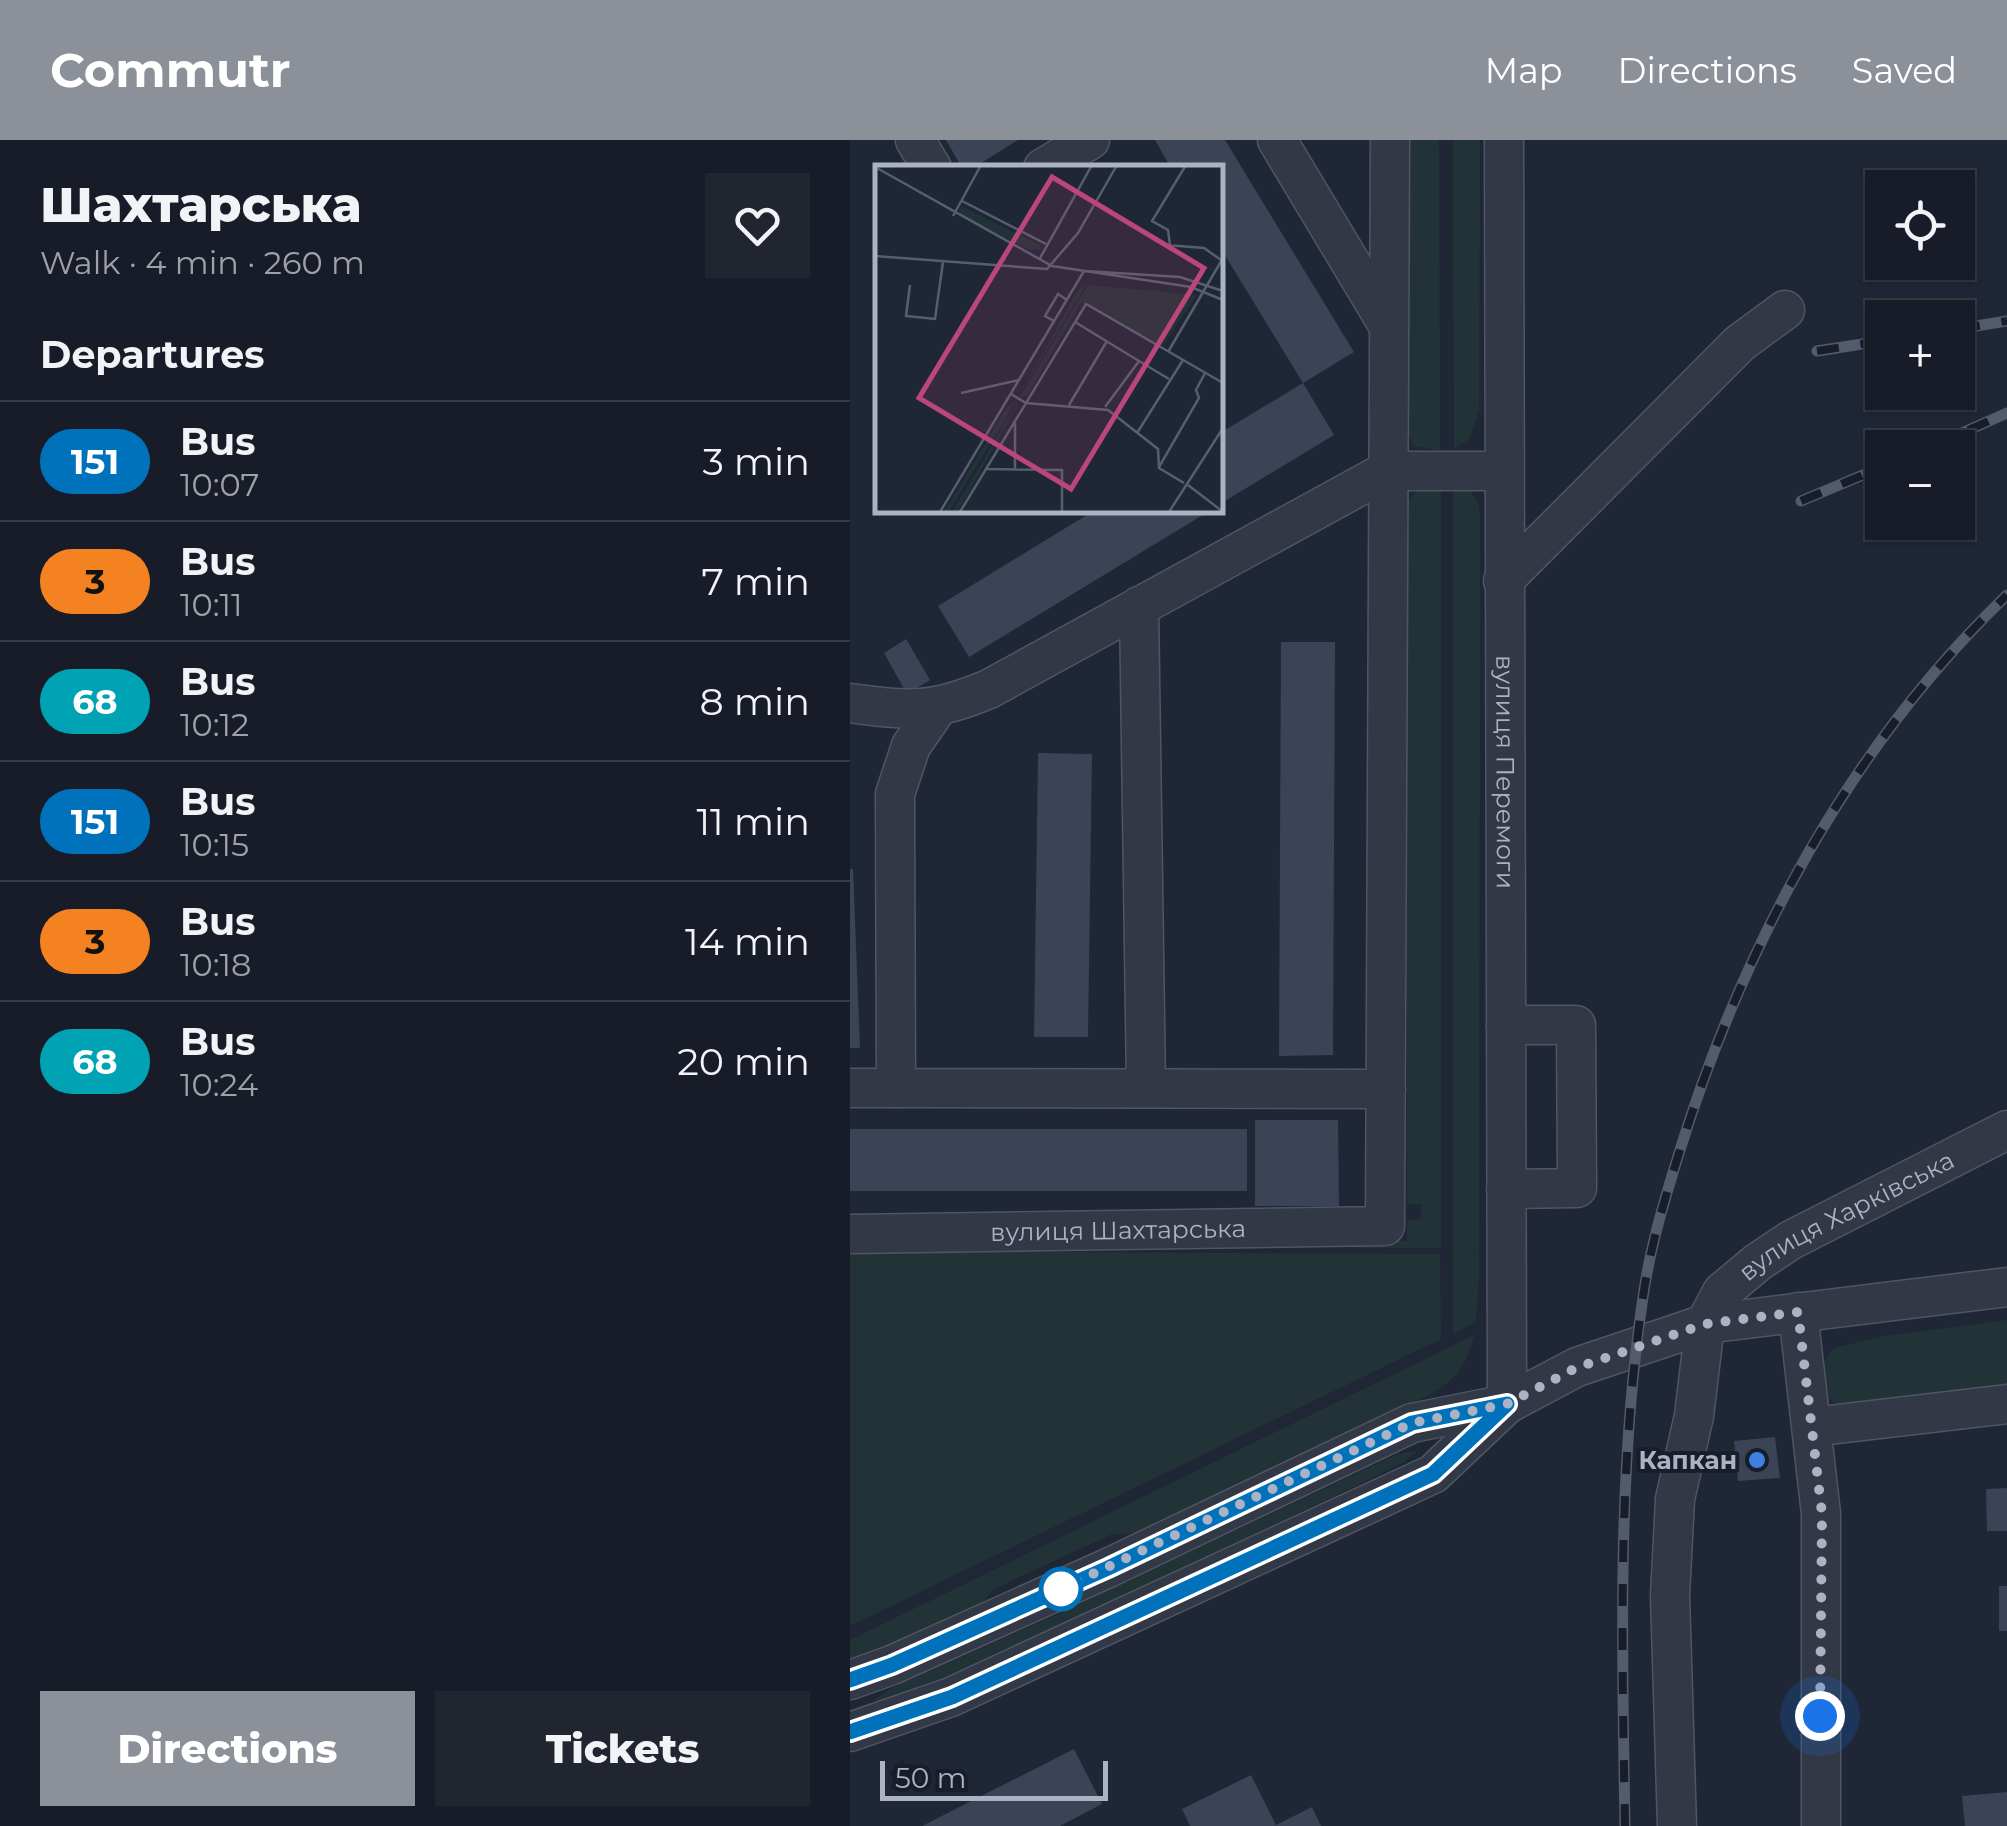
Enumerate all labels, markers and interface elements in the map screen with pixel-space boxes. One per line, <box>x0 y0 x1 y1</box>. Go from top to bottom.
text: Commutr <box>50 41 291 99</box>
text: Map <box>1485 49 1563 92</box>
text: Directions <box>1618 49 1797 92</box>
text: Saved <box>1852 49 1957 92</box>
inset map <box>875 165 1222 512</box>
map controls <box>1865 170 1975 540</box>
button: locate <box>1865 170 1975 280</box>
button: heart <box>705 173 810 278</box>
text: Шахтарська <box>40 176 361 234</box>
text: Walk · 4 min · 260 m <box>40 243 365 282</box>
button: + <box>1865 300 1975 410</box>
text: Departures <box>40 331 264 378</box>
text: Bus <box>180 418 255 465</box>
button: − <box>1865 430 1975 540</box>
text: 3 min <box>702 438 810 485</box>
text: 151 <box>71 440 119 483</box>
text: 10:07 <box>180 465 259 504</box>
text: Bus <box>180 538 255 585</box>
text: 7 min <box>701 558 810 605</box>
text: 3 <box>85 560 105 603</box>
text: 10:11 <box>180 585 243 624</box>
street label: вулиця Перемоги <box>1490 655 1521 889</box>
text: Bus <box>180 658 255 705</box>
text: 8 min <box>700 678 810 725</box>
text: 68 <box>72 680 118 723</box>
text: 10:12 <box>180 705 249 744</box>
text: Bus <box>180 778 255 825</box>
text: 11 min <box>696 798 810 845</box>
text: 151 <box>71 800 119 843</box>
text: 10:15 <box>180 825 249 864</box>
text: Bus <box>180 898 255 945</box>
text: 14 min <box>685 918 810 965</box>
text: 3 <box>85 920 105 963</box>
text: 10:18 <box>180 945 252 984</box>
text: Bus <box>180 1018 255 1065</box>
text: 20 min <box>677 1038 810 1085</box>
text: 68 <box>72 1040 118 1083</box>
text: 10:24 <box>180 1065 258 1104</box>
street label: вулиця Харківська <box>1732 1144 1959 1287</box>
street label: вулиця Шахтарська <box>990 1213 1246 1247</box>
place label: Капкан <box>1639 1445 1737 1475</box>
marker: Капкан <box>1746 1449 1768 1471</box>
unlabelled marker <box>1040 1568 1082 1610</box>
button: Directions <box>40 1691 415 1806</box>
button: Tickets <box>435 1691 810 1806</box>
your location <box>1795 1691 1845 1741</box>
scale bar <box>880 1756 1108 1800</box>
text: 50 m <box>895 1761 966 1795</box>

